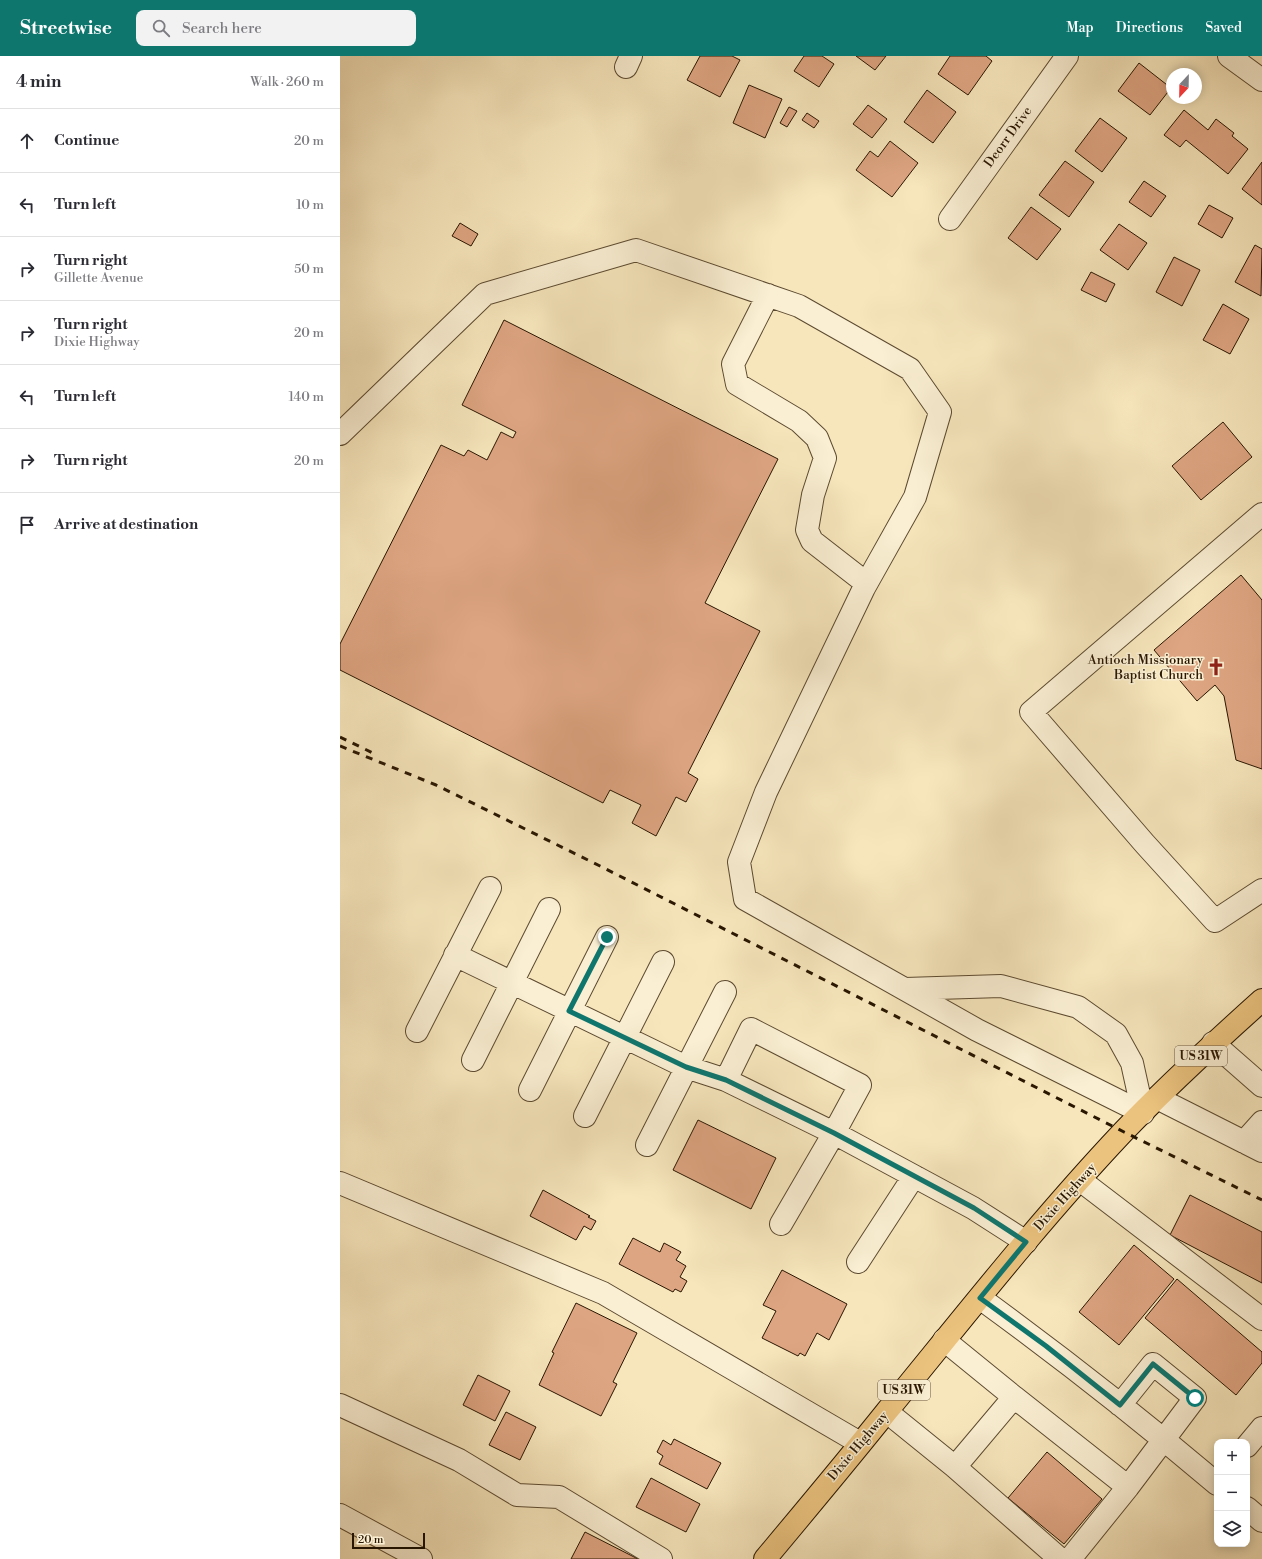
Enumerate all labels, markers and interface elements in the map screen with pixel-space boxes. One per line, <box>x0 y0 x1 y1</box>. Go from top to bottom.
search box <box>136 10 416 46</box>
text: Streetwise <box>20 16 112 40</box>
icon: search <box>150 17 172 39</box>
text: Search here <box>182 19 262 38</box>
text: Map <box>1066 19 1094 37</box>
text: Directions <box>1116 19 1183 37</box>
text: Saved <box>1205 19 1242 37</box>
north arrow <box>1166 68 1202 104</box>
text: 4 min <box>16 71 61 93</box>
text: Walk · 260 m <box>250 74 324 90</box>
street label: Deorr Drive <box>981 103 1036 171</box>
icon: ahead <box>16 130 38 152</box>
text: Continue <box>54 131 119 150</box>
text: 20 m <box>294 133 324 149</box>
icon: left <box>16 194 38 216</box>
text: Turn left <box>54 195 116 214</box>
text: 10 m <box>296 197 324 213</box>
text: Turn right <box>54 251 128 270</box>
icon: right <box>16 258 38 280</box>
text: 50 m <box>294 261 324 277</box>
text: Gillette Avenue <box>54 270 143 286</box>
text: Turn right <box>54 315 128 334</box>
icon: right <box>16 322 38 344</box>
text: 20 m <box>294 325 324 341</box>
text: Dixie Highway <box>54 334 139 350</box>
icon: left <box>16 386 38 408</box>
text: Turn left <box>54 387 116 406</box>
text: 140 m <box>288 389 324 405</box>
icon: right <box>16 450 38 472</box>
text: Turn right <box>54 451 128 470</box>
text: 20 m <box>294 453 324 469</box>
icon: arrive <box>16 514 38 536</box>
text: Arrive at destination <box>54 515 198 534</box>
place label: Antioch Missionary Baptist Church <box>1087 652 1204 683</box>
church icon: Antioch Missionary Baptist Church <box>1206 657 1226 677</box>
route end <box>598 928 616 946</box>
road number: US 31W <box>1175 1046 1227 1066</box>
street label: Dixie Highway <box>1030 1159 1100 1234</box>
road number: US 31W <box>878 1380 930 1400</box>
route start <box>1186 1389 1204 1407</box>
street label: Dixie Highway <box>824 1408 892 1484</box>
map controls <box>1214 1439 1250 1547</box>
button: + <box>1214 1439 1250 1475</box>
button: − <box>1214 1475 1250 1511</box>
button: layers <box>1214 1511 1250 1547</box>
scale bar <box>352 1531 425 1550</box>
text: 20 m <box>358 1533 383 1547</box>

